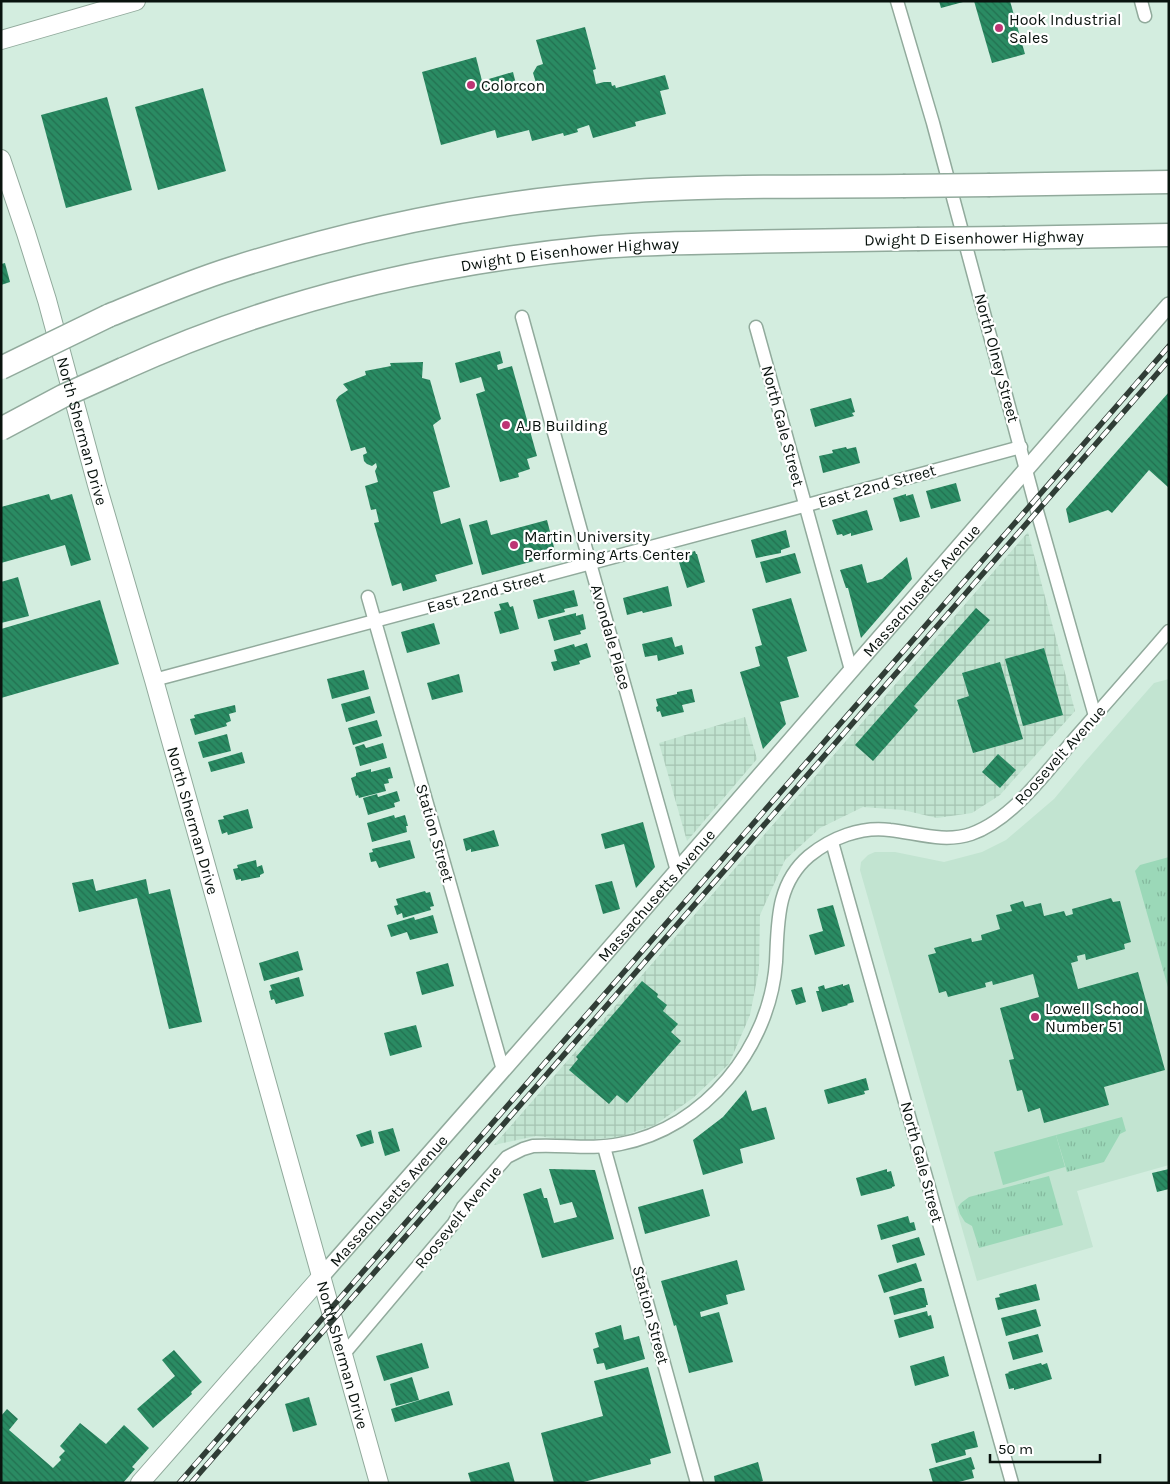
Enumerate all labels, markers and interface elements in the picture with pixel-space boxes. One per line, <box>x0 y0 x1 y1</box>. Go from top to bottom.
place label: Hook Industrial Sales <box>1009 10 1122 47</box>
marker: Hook Industrial Sales <box>993 22 1005 34</box>
place label: Colorcon <box>481 76 545 95</box>
marker: Colorcon <box>465 79 477 91</box>
street label: Dwight D Eisenhower Highway <box>864 227 1085 249</box>
street label: Dwight D Eisenhower Highway <box>459 234 680 275</box>
street label: North Olney Street <box>971 291 1023 425</box>
street label: North Sherman Drive <box>53 355 112 507</box>
street label: North Gale Street <box>758 363 808 489</box>
place label: AJB Building <box>516 416 607 435</box>
marker: AJB Building <box>500 419 512 431</box>
street label: East 22nd Street <box>816 460 938 512</box>
street label: Massachusetts Avenue <box>858 520 984 660</box>
place label: Martin University Performing Arts Center <box>524 527 690 564</box>
marker: Martin University Performing Arts Center <box>508 539 520 551</box>
street label: East 22nd Street <box>425 567 547 617</box>
street label: Avondale Place <box>587 582 635 692</box>
street label: Roosevelt Avenue <box>1010 701 1110 809</box>
street label: North Sherman Drive <box>164 744 223 897</box>
street label: Station Street <box>412 782 458 884</box>
street label: Massachusetts Avenue <box>593 825 719 965</box>
place label: Lowell School Number 51 <box>1045 999 1143 1036</box>
marker: Lowell School Number 51 <box>1029 1011 1041 1023</box>
street label: North Gale Street <box>897 1099 947 1225</box>
street label: Massachusetts Avenue <box>325 1131 451 1270</box>
street label: Roosevelt Avenue <box>411 1162 505 1272</box>
street label: Station Street <box>629 1264 673 1366</box>
street label: North Sherman Drive <box>313 1279 373 1431</box>
scale bar <box>990 1432 1100 1464</box>
text: 50 m <box>998 1440 1033 1458</box>

